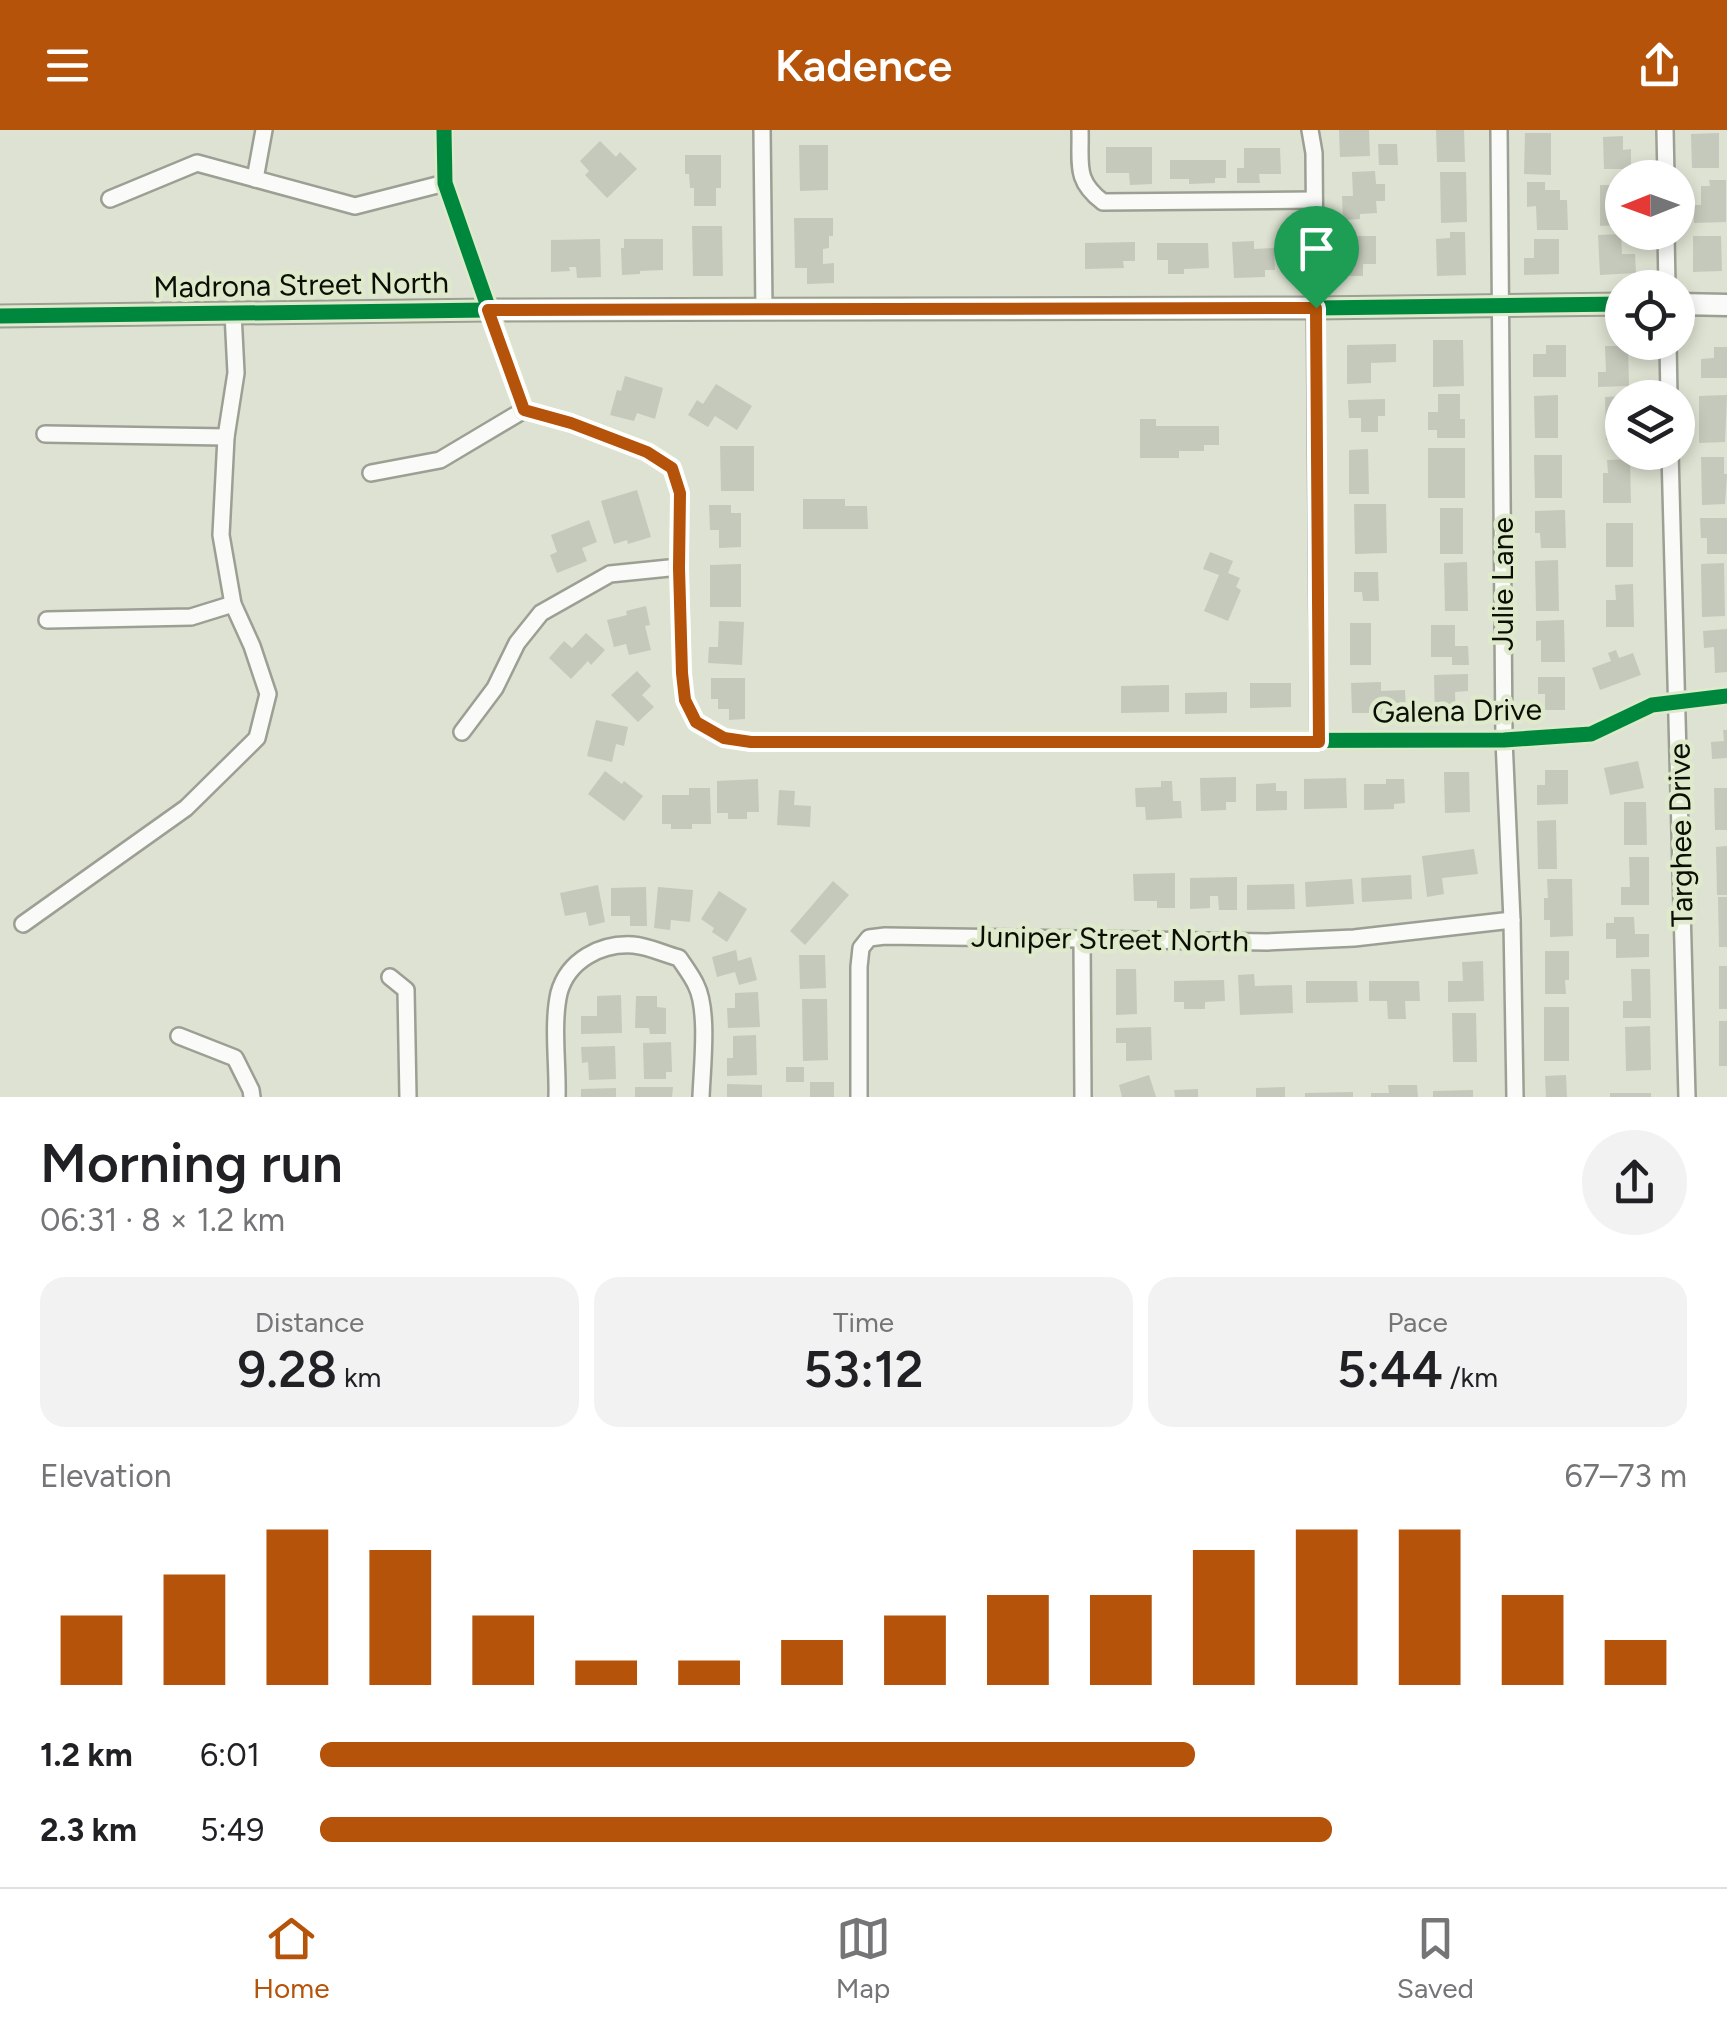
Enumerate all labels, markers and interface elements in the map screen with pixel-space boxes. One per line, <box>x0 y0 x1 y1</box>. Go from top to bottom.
icon: menu <box>40 38 95 93</box>
text: Kadence <box>775 38 952 92</box>
icon: share <box>1632 38 1687 93</box>
north arrow <box>1605 160 1695 250</box>
map controls <box>1605 160 1695 470</box>
pin <box>1274 206 1359 309</box>
icon: arrive <box>1289 221 1344 276</box>
street label: Madrona Street North <box>153 263 449 306</box>
button: locate <box>1605 270 1695 360</box>
button: layers <box>1605 380 1695 470</box>
street label: Julie Lane <box>1484 517 1521 651</box>
street label: Galena Drive <box>1372 691 1542 730</box>
street label: Targhee Drive <box>1660 743 1701 927</box>
street label: Juniper Street North <box>971 918 1249 959</box>
text: Morning run <box>40 1130 343 1196</box>
button: share <box>1582 1130 1687 1235</box>
text: 06:31 · 8 × 1.2 km <box>40 1201 285 1239</box>
text: Distance <box>255 1305 364 1339</box>
text: Time <box>833 1305 894 1339</box>
text: Pace <box>1387 1305 1448 1339</box>
text: 9.28 <box>238 1339 337 1400</box>
text: 53:12 <box>803 1339 924 1400</box>
text: 5:44 <box>1337 1339 1443 1400</box>
text: km <box>337 1360 381 1394</box>
text: /km <box>1443 1360 1498 1394</box>
text: Elevation <box>40 1457 172 1495</box>
text: 67–73 m <box>1564 1457 1687 1495</box>
text: 1.2 km <box>40 1736 133 1774</box>
text: 6:01 <box>200 1736 260 1774</box>
text: 2.3 km <box>40 1811 137 1849</box>
text: 5:49 <box>200 1811 264 1849</box>
tab: Home <box>253 1911 329 2005</box>
tab: Map <box>836 1911 891 2005</box>
tab: Saved <box>1397 1911 1474 2005</box>

